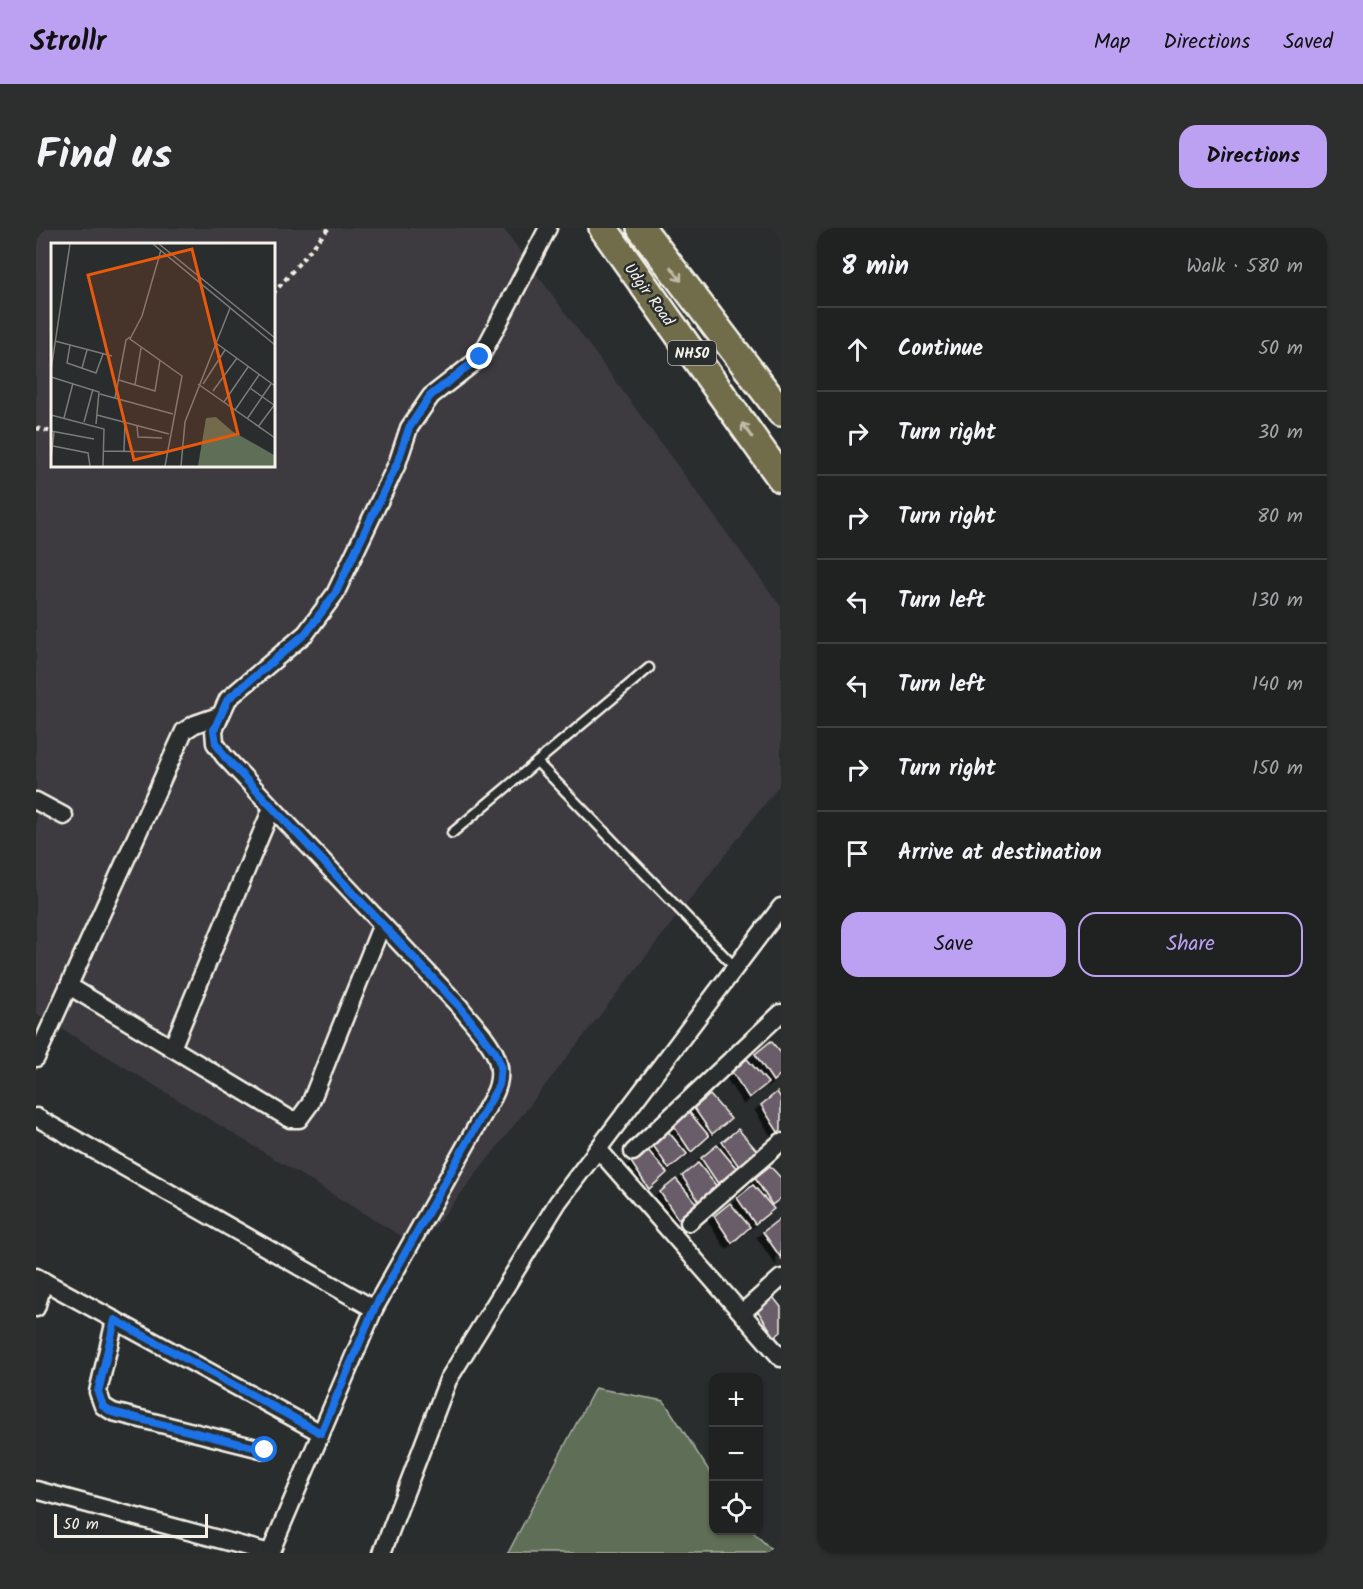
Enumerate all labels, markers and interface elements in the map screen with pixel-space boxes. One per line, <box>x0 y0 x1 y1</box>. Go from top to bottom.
text: Strollr <box>30 20 106 65</box>
text: Map <box>1094 26 1130 59</box>
text: Directions <box>1163 26 1250 59</box>
text: Saved <box>1283 26 1333 59</box>
text: Find us <box>36 123 172 190</box>
button: Directions <box>1179 125 1327 188</box>
inset map <box>51 243 274 466</box>
text: 8 min <box>841 246 909 288</box>
text: Walk · 580 m <box>1186 251 1303 283</box>
street label: Udgir Road <box>617 258 681 332</box>
one-way arrow <box>670 266 683 282</box>
text: Continue <box>898 332 983 367</box>
icon: ahead <box>841 333 874 366</box>
text: 50 m <box>1258 333 1303 365</box>
road number: NH50 <box>668 341 716 365</box>
route end <box>466 343 492 369</box>
text: Turn right <box>898 416 996 451</box>
icon: right <box>841 417 874 450</box>
text: 30 m <box>1258 417 1303 449</box>
one-way arrow <box>741 422 753 438</box>
text: Turn right <box>898 500 996 535</box>
icon: right <box>841 501 874 534</box>
text: 80 m <box>1257 501 1303 533</box>
text: Turn left <box>898 584 985 619</box>
icon: left <box>841 585 874 618</box>
text: 130 m <box>1251 585 1303 617</box>
text: Turn left <box>898 668 985 703</box>
icon: left <box>841 669 874 702</box>
text: 140 m <box>1252 669 1303 701</box>
text: Turn right <box>898 752 996 787</box>
icon: right <box>841 753 874 786</box>
text: 150 m <box>1252 753 1303 785</box>
text: Arrive at destination <box>898 836 1101 871</box>
icon: arrive <box>841 837 874 870</box>
button: Save <box>841 912 1066 977</box>
button: Share <box>1078 912 1303 977</box>
map controls <box>709 1373 763 1535</box>
button: + <box>709 1373 763 1427</box>
button: − <box>709 1427 763 1481</box>
route start <box>251 1436 277 1462</box>
button: locate <box>709 1481 763 1535</box>
scale bar <box>54 1511 208 1538</box>
text: 50 m <box>63 1512 99 1537</box>

